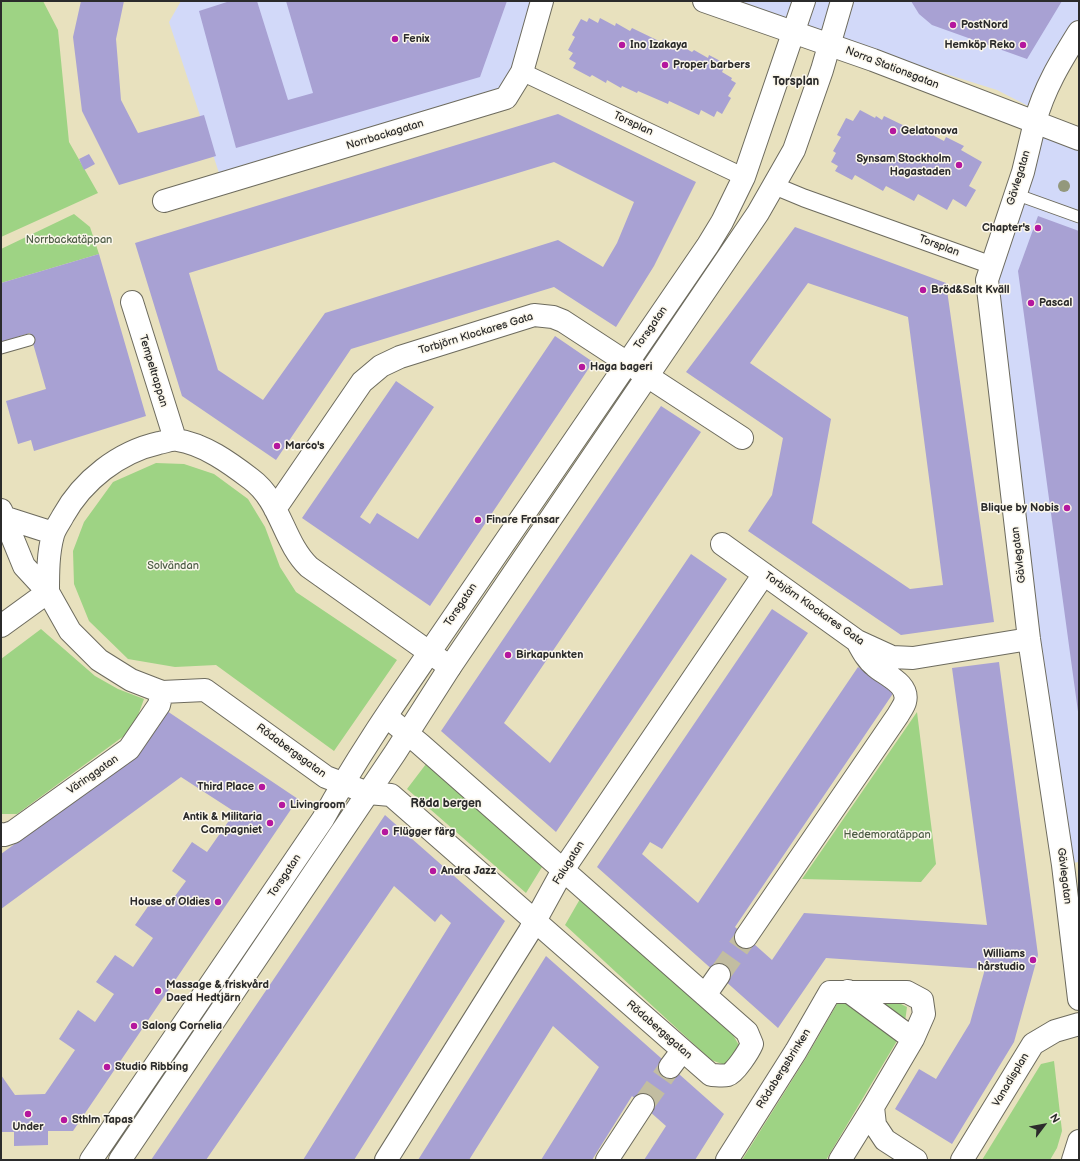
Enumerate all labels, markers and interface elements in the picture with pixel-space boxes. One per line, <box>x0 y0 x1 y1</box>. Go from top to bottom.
place label: PostNord <box>961 18 1008 32</box>
marker: PostNord <box>948 20 958 30</box>
place label: Fenix <box>403 32 429 46</box>
marker: Fenix <box>390 34 400 44</box>
place label: Ino Izakaya <box>630 38 687 52</box>
place label: Hemköp Reko <box>944 38 1015 52</box>
marker: Ino Izakaya <box>617 40 627 50</box>
marker: Hemköp Reko <box>1018 40 1028 50</box>
street label: Norra Stationsgatan <box>843 44 941 92</box>
place label: Proper barbers <box>673 58 750 72</box>
marker: Proper barbers <box>660 60 670 70</box>
district label: Torsplan <box>773 75 819 89</box>
street label: Torsplan <box>611 109 655 139</box>
street label: Norrbackagatan <box>345 117 425 153</box>
place label: Gelatonova <box>901 124 958 138</box>
marker: Gelatonova <box>888 126 898 136</box>
street label: Gävlegatan <box>1004 149 1034 207</box>
place label: Synsam Stockholm Hagastaden <box>856 152 951 178</box>
marker: Synsam Stockholm Hagastaden <box>954 160 964 170</box>
place label: Chapter's <box>982 221 1030 235</box>
marker: Chapter's <box>1033 223 1043 233</box>
park label: Norrbackatäppan <box>26 233 112 247</box>
street label: Torsplan <box>917 233 961 259</box>
place label: Bröd&Salt Kväll <box>931 283 1010 297</box>
marker: Bröd&Salt Kväll <box>918 285 928 295</box>
place label: Pascal <box>1039 296 1072 310</box>
marker: Pascal <box>1026 298 1036 308</box>
street label: Torsgatan <box>631 304 671 352</box>
street label: Torbjörn Klockares Gata <box>417 310 535 358</box>
street label: Tempeltrappan <box>136 333 170 409</box>
place label: Haga bageri <box>590 360 652 374</box>
marker: Haga bageri <box>577 362 587 372</box>
place label: Marco's <box>285 439 324 453</box>
marker: Marco's <box>272 441 282 451</box>
place label: Blique by Nobis <box>980 501 1059 515</box>
marker: Blique by Nobis <box>1062 503 1072 513</box>
place label: Finare Fransar <box>486 513 560 527</box>
marker: Finare Fransar <box>473 515 483 525</box>
street label: Gävlegatan <box>1009 526 1029 584</box>
park label: Solvändan <box>147 559 199 573</box>
street label: Torbjörn Klockares Gata <box>761 569 867 649</box>
street label: Torsgatan <box>442 581 480 629</box>
place label: Birkapunkten <box>516 648 583 662</box>
marker: Birkapunkten <box>503 650 513 660</box>
street label: Rödabergsgatan <box>254 721 328 781</box>
street label: Väringgatan <box>65 753 121 797</box>
place label: Third Place <box>197 780 254 794</box>
marker: Third Place <box>257 782 267 792</box>
district label: Röda bergen <box>410 797 482 811</box>
place label: Livingroom <box>290 798 345 812</box>
marker: Livingroom <box>277 800 287 810</box>
place label: Antik & Militaria Compagniet <box>183 810 262 836</box>
marker: Antik & Militaria Compagniet <box>265 818 275 828</box>
place label: Flügger färg <box>393 825 455 839</box>
marker: Flügger färg <box>380 827 390 837</box>
park label: Hedemoratäppan <box>843 828 931 842</box>
street label: Falugatan <box>550 839 588 887</box>
street label: Gävlegatan <box>1054 847 1074 905</box>
street label: Torsgatan <box>266 852 304 900</box>
place label: Andra Jazz <box>441 864 496 878</box>
marker: Andra Jazz <box>428 866 438 876</box>
place label: House of Oldies <box>130 895 210 909</box>
marker: House of Oldies <box>213 897 223 907</box>
place label: Williams hårstudio <box>978 947 1025 973</box>
marker: Williams hårstudio <box>1028 955 1038 965</box>
place label: Massage & friskvård Daed Hedtjärn <box>166 978 269 1004</box>
marker: Massage & friskvård Daed Hedtjärn <box>153 986 163 996</box>
street label: Rödabergsgatan <box>623 998 695 1062</box>
place label: Salong Cornelia <box>142 1019 222 1033</box>
marker: Salong Cornelia <box>129 1021 139 1031</box>
street label: Rödabergsbrinken <box>754 1027 814 1111</box>
street label: Vanadisplan <box>990 1051 1032 1109</box>
place label: Studio Ribbing <box>115 1060 188 1074</box>
marker: Studio Ribbing <box>102 1062 112 1072</box>
north arrow <box>1024 1105 1064 1145</box>
marker: Under <box>23 1109 33 1119</box>
text: N <box>1047 1111 1062 1125</box>
place label: Sthlm Tapas <box>72 1113 133 1127</box>
marker: Sthlm Tapas <box>59 1115 69 1125</box>
place label: Under <box>12 1120 44 1134</box>

